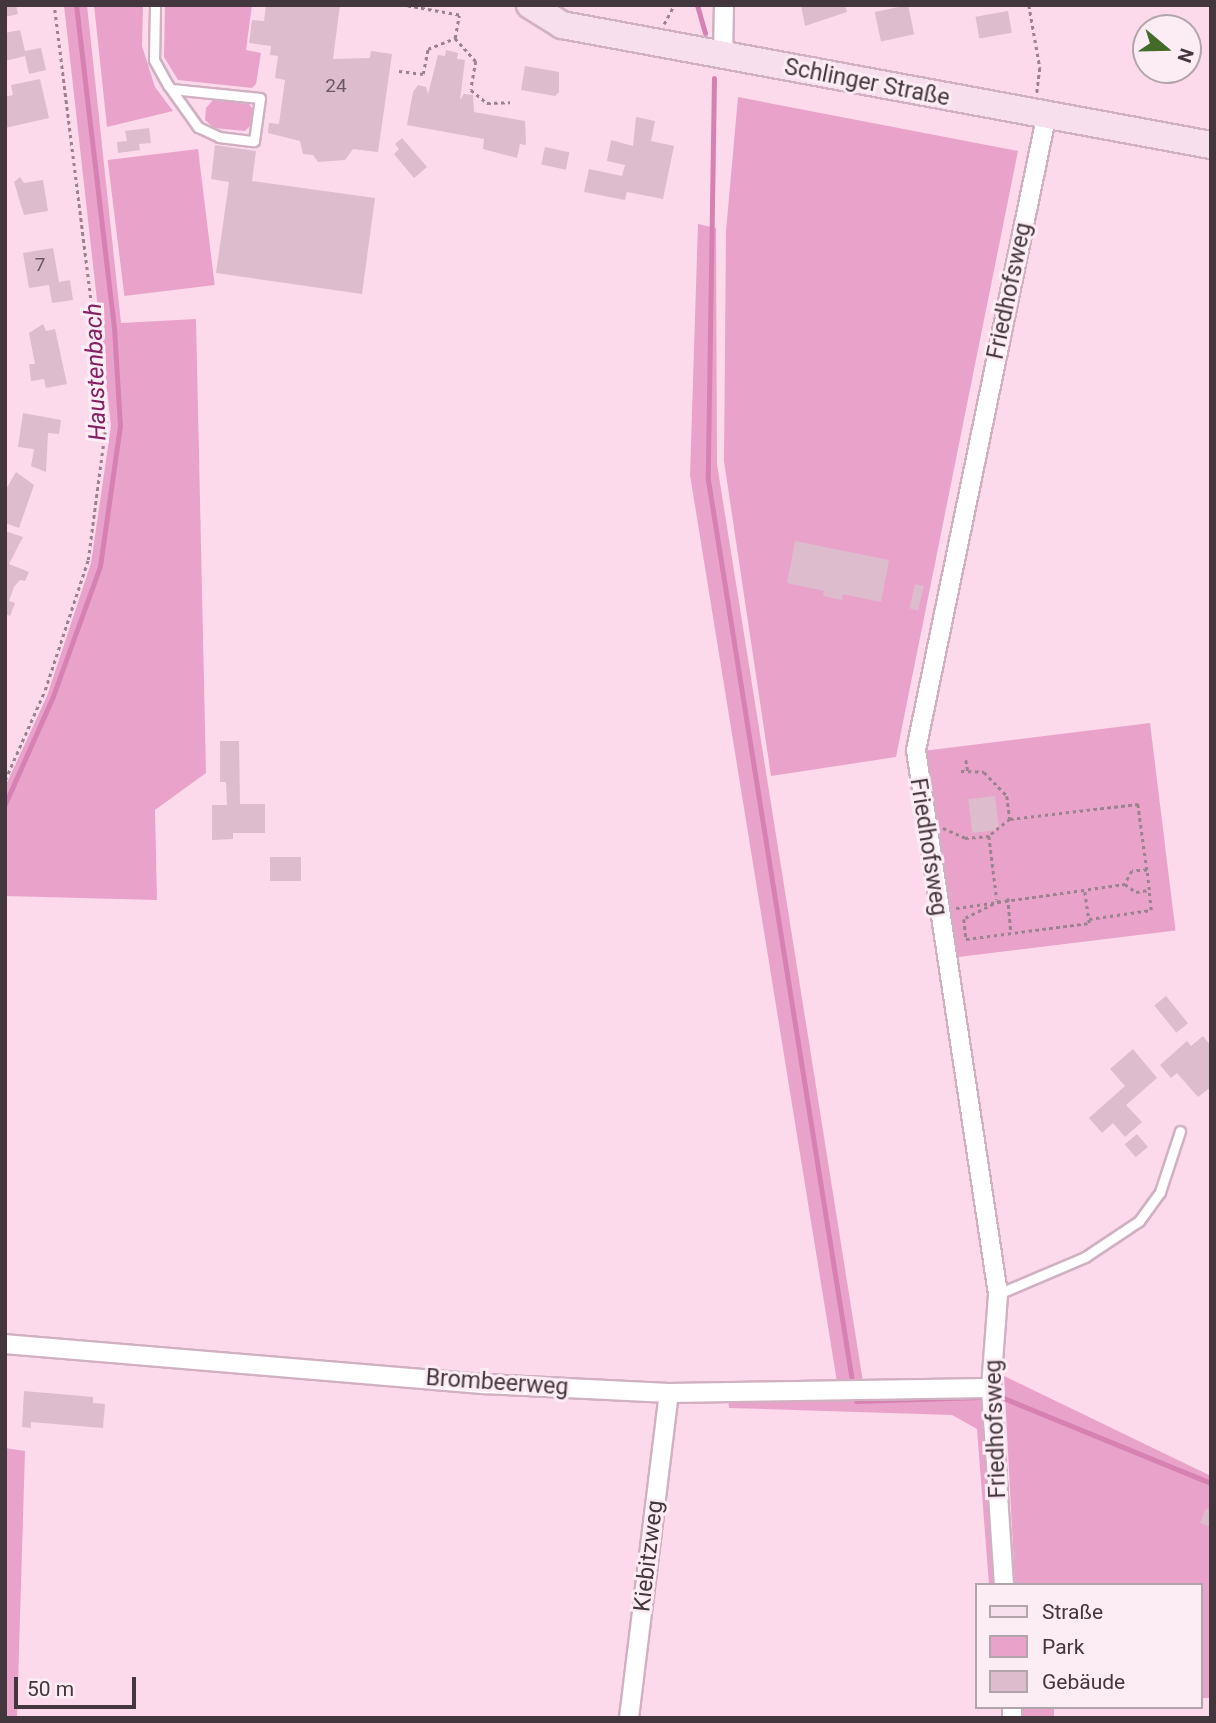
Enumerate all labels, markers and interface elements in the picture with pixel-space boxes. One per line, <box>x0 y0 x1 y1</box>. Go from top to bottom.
north arrow <box>1132 14 1202 84</box>
text: N <box>1172 45 1198 65</box>
street label: Schlinger Straße <box>782 53 952 113</box>
house number: 24 <box>325 75 347 97</box>
street label: Friedhofsweg <box>982 220 1038 362</box>
house number: 7 <box>35 254 45 276</box>
water label: Haustenbach <box>79 303 113 441</box>
street label: Friedhofsweg <box>903 776 953 918</box>
street label: Friedhofsweg <box>980 1359 1012 1499</box>
street label: Brombeerweg <box>425 1364 569 1402</box>
street label: Kiebitzweg <box>628 1499 670 1613</box>
legend <box>974 1583 1202 1709</box>
text: Straße <box>1042 1600 1103 1624</box>
text: Park <box>1042 1635 1084 1659</box>
scale bar <box>18 1664 140 1708</box>
text: Gebäude <box>1042 1670 1125 1694</box>
text: 50 m <box>27 1677 74 1701</box>

